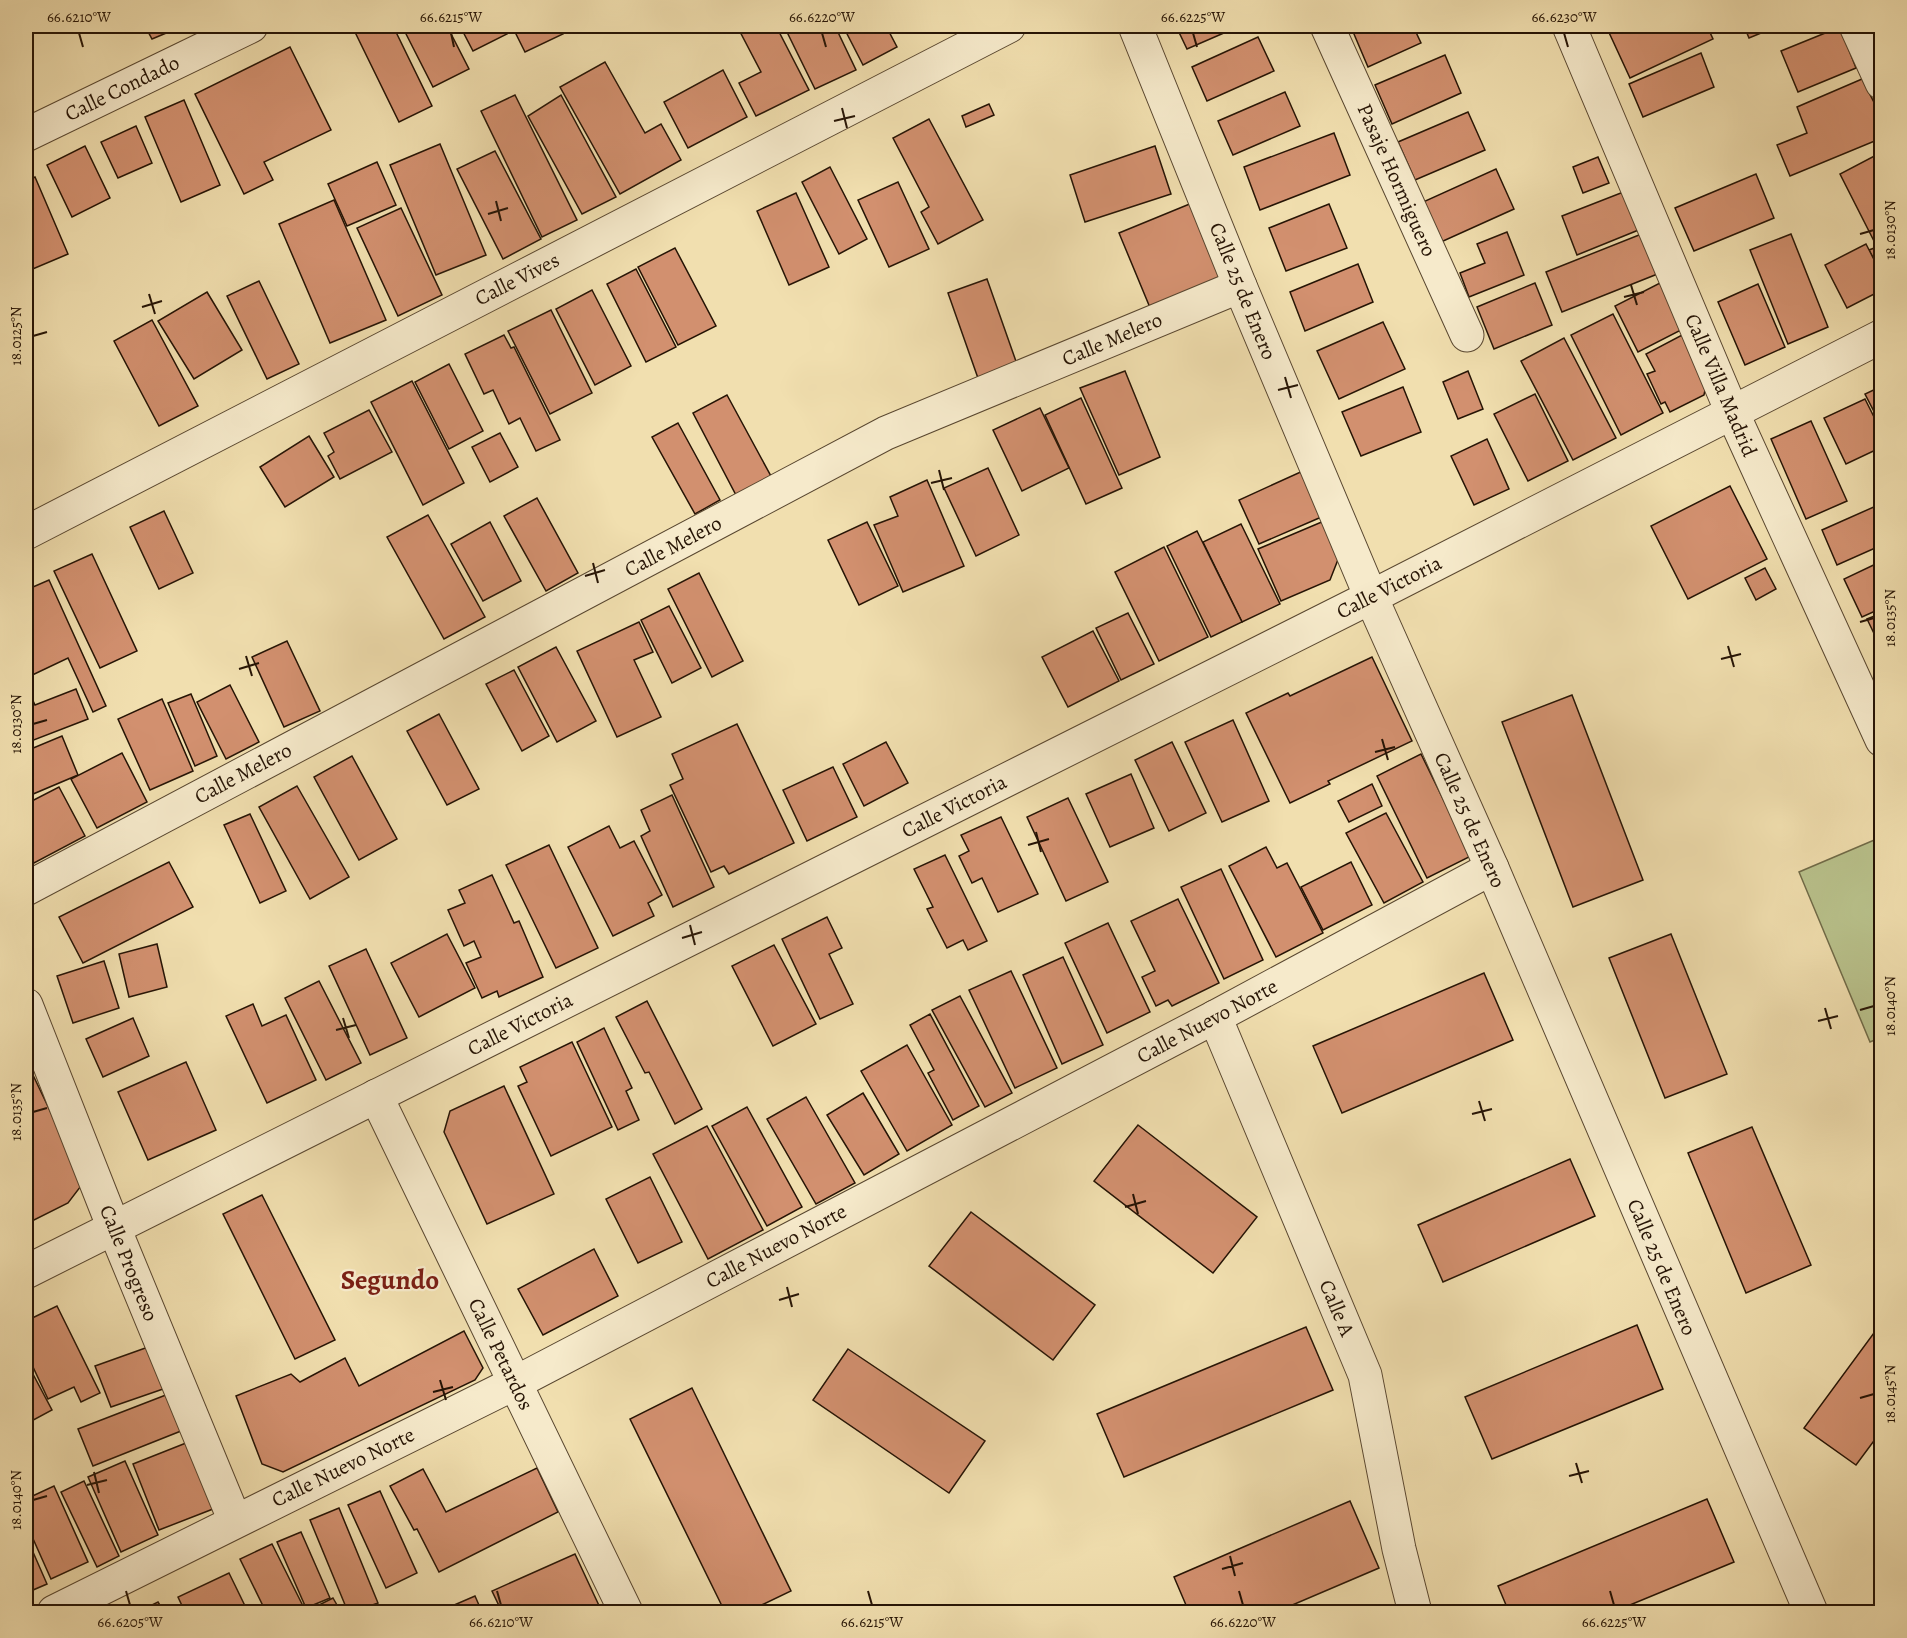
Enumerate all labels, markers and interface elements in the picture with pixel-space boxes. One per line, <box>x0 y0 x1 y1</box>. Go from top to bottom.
text: 66.6210°W <box>47 7 111 27</box>
text: 66.6215°W <box>420 7 482 27</box>
text: 66.6220°W <box>789 7 855 27</box>
text: 66.6225°W <box>1161 7 1225 27</box>
text: 66.6230°W <box>1531 7 1597 27</box>
street label: Calle Condado <box>60 48 184 128</box>
street label: Pasaje Hormiguero <box>1351 99 1443 261</box>
text: 18.0130°N <box>1880 200 1900 260</box>
street label: Calle 25 de Enero <box>1203 218 1283 364</box>
street label: Calle Vives <box>470 246 564 312</box>
street label: Calle Melero <box>1058 305 1166 373</box>
text: 18.0125°N <box>6 306 26 366</box>
street label: Calle Villa Madrid <box>1678 309 1764 461</box>
street label: Calle Melero <box>619 509 727 583</box>
street label: Calle Victoria <box>1332 548 1447 626</box>
text: 18.0135°N <box>1880 589 1900 647</box>
text: 18.0130°N <box>6 694 26 754</box>
street label: Calle Melero <box>189 736 297 810</box>
street label: Calle 25 de Enero <box>1428 748 1512 892</box>
street label: Calle Victoria <box>897 767 1012 845</box>
street label: Calle Nuevo Norte <box>1132 972 1282 1070</box>
text: 18.0140°N <box>1880 976 1900 1036</box>
street label: Calle Victoria <box>463 985 578 1063</box>
text: 18.0135°N <box>6 1083 26 1141</box>
street label: Calle 25 de Enero <box>1621 1194 1703 1340</box>
street label: Calle Nuevo Norte <box>701 1197 851 1295</box>
street label: Calle Progreso <box>93 1201 165 1325</box>
district label: Segundo <box>341 1262 439 1298</box>
street label: Calle A <box>1313 1275 1362 1341</box>
street label: Calle Petardos <box>462 1293 540 1415</box>
text: 18.0145°N <box>1880 1364 1900 1423</box>
street label: Calle Nuevo Norte <box>267 1420 419 1514</box>
text: 18.0140°N <box>6 1470 26 1530</box>
text: 66.6205°W <box>97 1612 163 1632</box>
text: 66.6210°W <box>469 1612 533 1632</box>
text: 66.6215°W <box>841 1612 903 1632</box>
text: 66.6220°W <box>1210 1612 1276 1632</box>
text: 66.6225°W <box>1582 1612 1646 1632</box>

